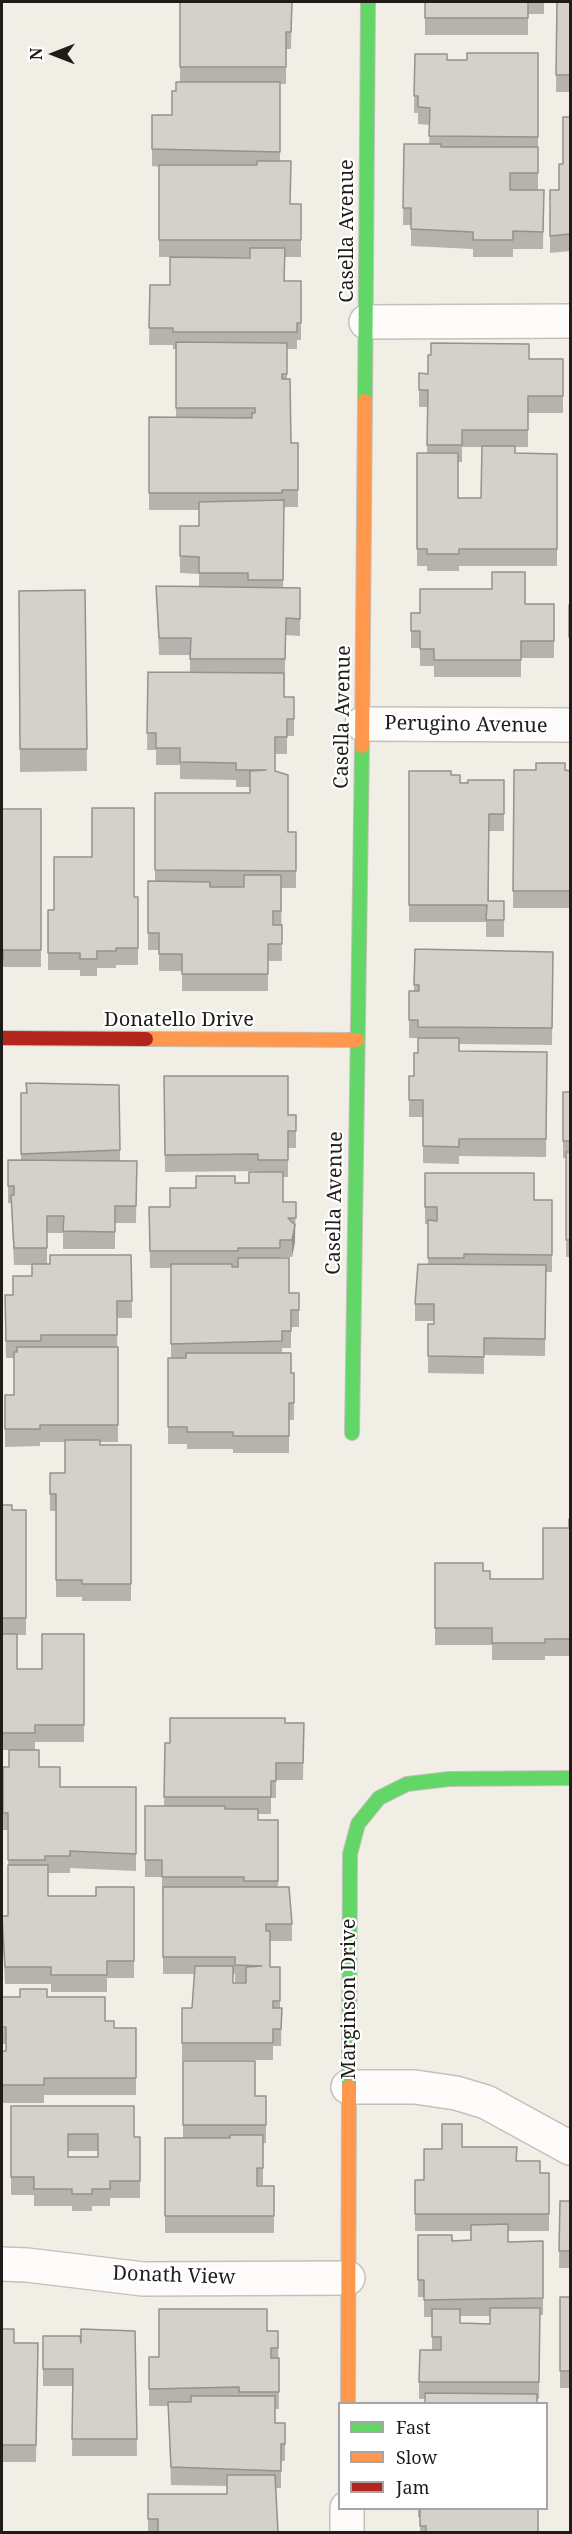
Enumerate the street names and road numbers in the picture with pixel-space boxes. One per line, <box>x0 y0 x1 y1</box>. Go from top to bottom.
street label: Casella Avenue <box>335 159 359 303</box>
street label: Casella Avenue <box>330 645 356 789</box>
street label: Perugino Avenue <box>384 712 548 738</box>
street label: Donatello Drive <box>104 1008 254 1032</box>
street label: Casella Avenue <box>322 1131 348 1275</box>
street label: Marginson Drive <box>337 1919 361 2079</box>
street label: Donath View <box>112 2262 236 2290</box>

